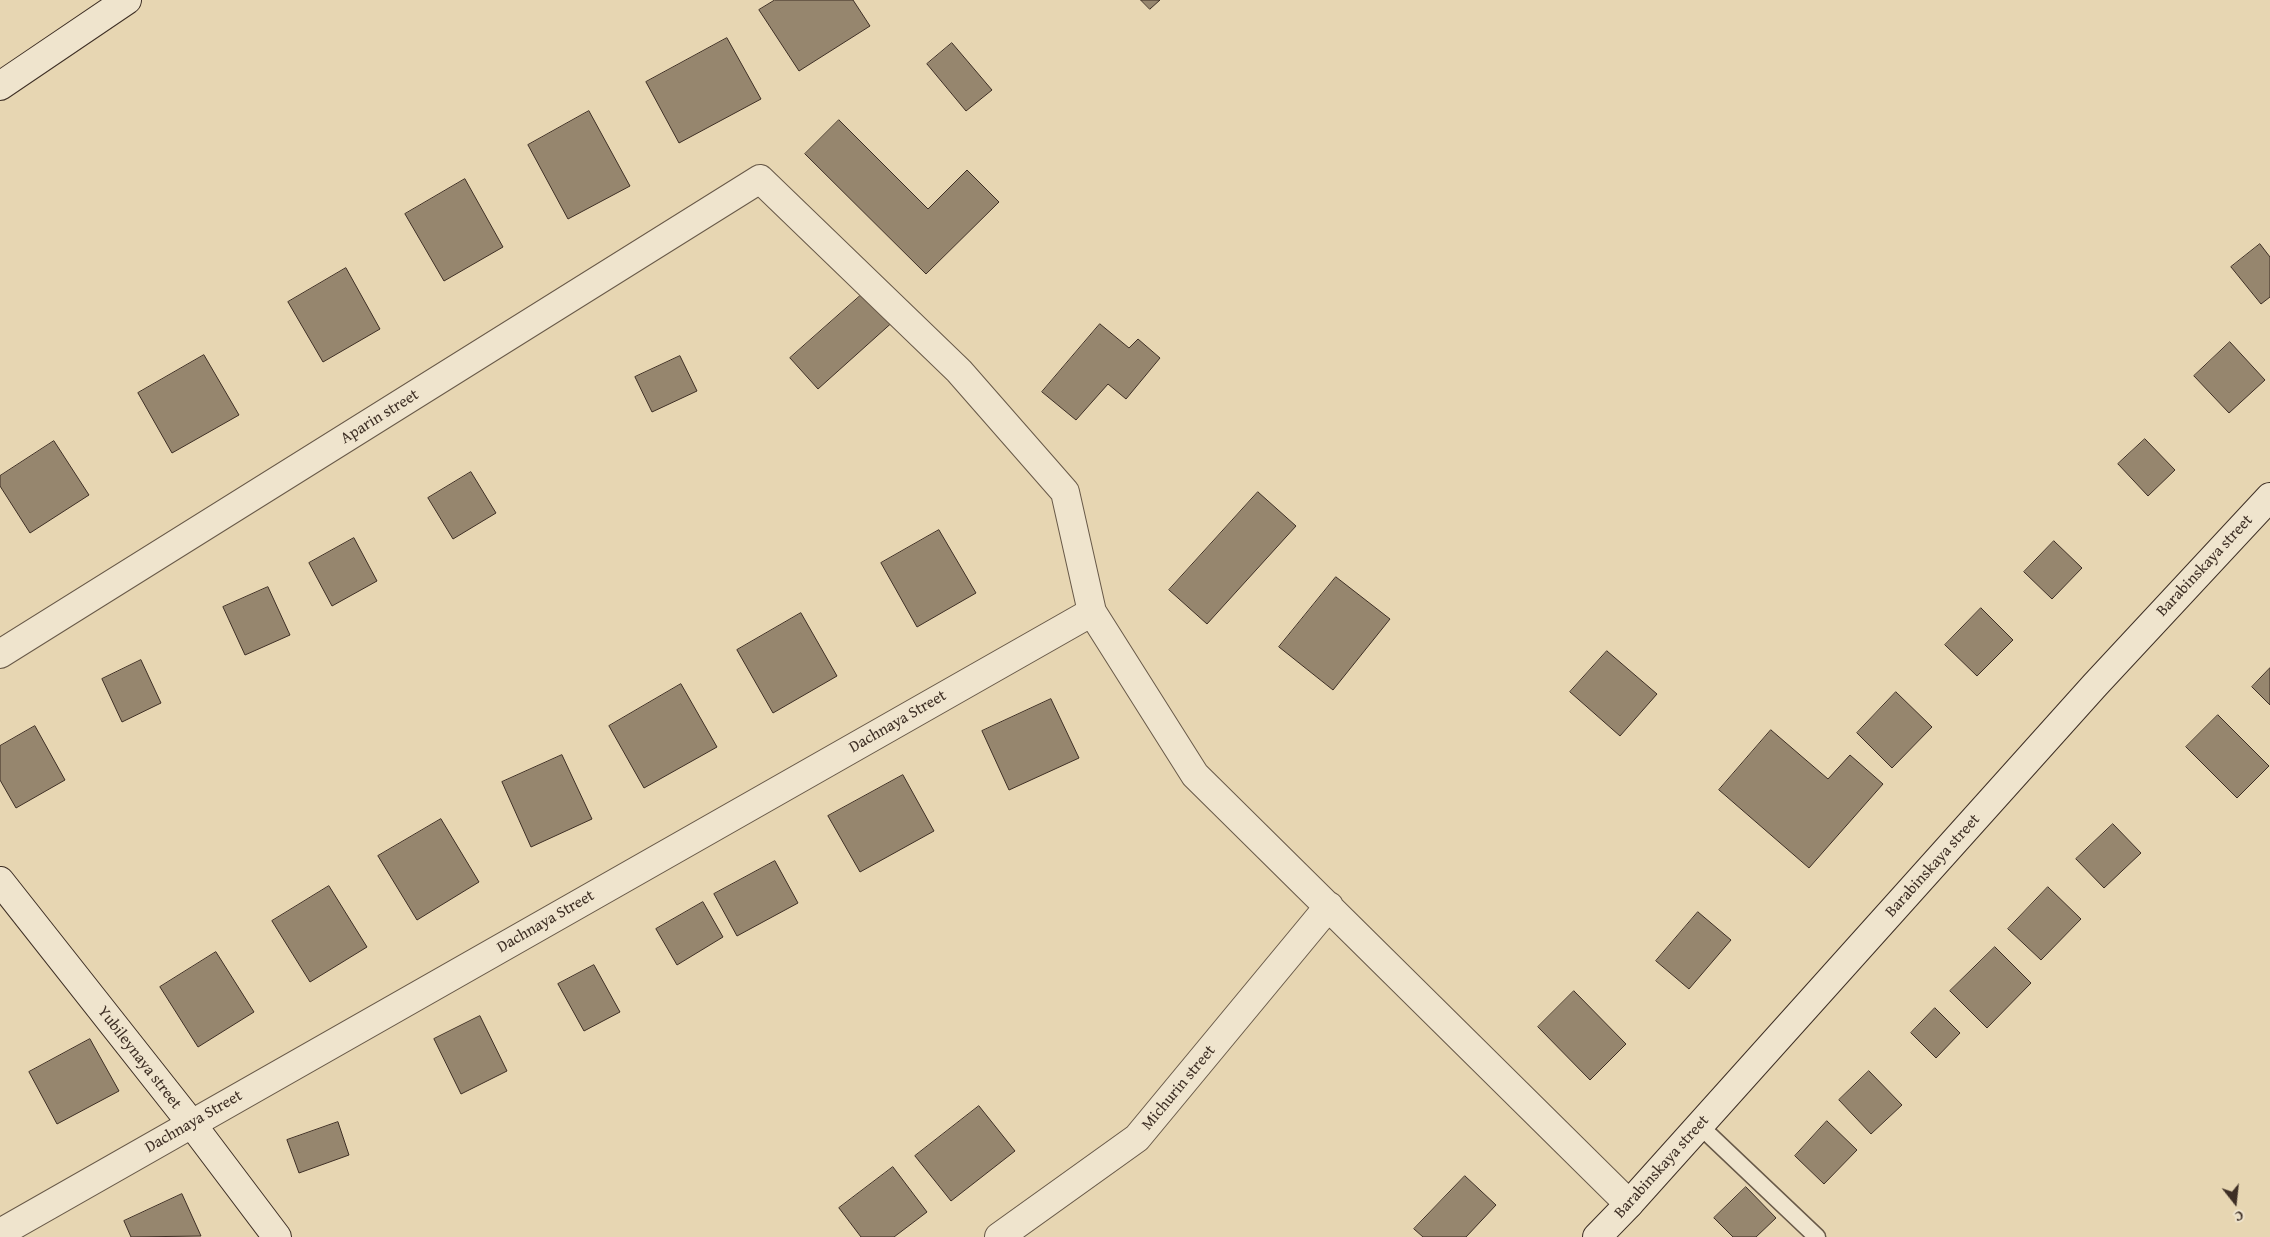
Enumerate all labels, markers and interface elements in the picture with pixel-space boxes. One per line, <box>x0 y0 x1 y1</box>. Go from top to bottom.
street label: Aparin street <box>337 385 423 449</box>
street label: Barabinskaya street <box>2153 511 2257 621</box>
street label: Dachnaya Street <box>846 686 950 758</box>
street label: Barabinskaya street <box>1882 810 1984 922</box>
street label: Dachnaya Street <box>494 886 598 958</box>
street label: Yubileynaya street <box>93 1003 185 1113</box>
street label: Michurin street <box>1138 1042 1220 1134</box>
street label: Dachnaya Street <box>142 1086 246 1158</box>
street label: Barabinskaya street <box>1611 1111 1713 1223</box>
north arrow <box>2210 1177 2260 1227</box>
text: С <box>2233 1206 2246 1227</box>

